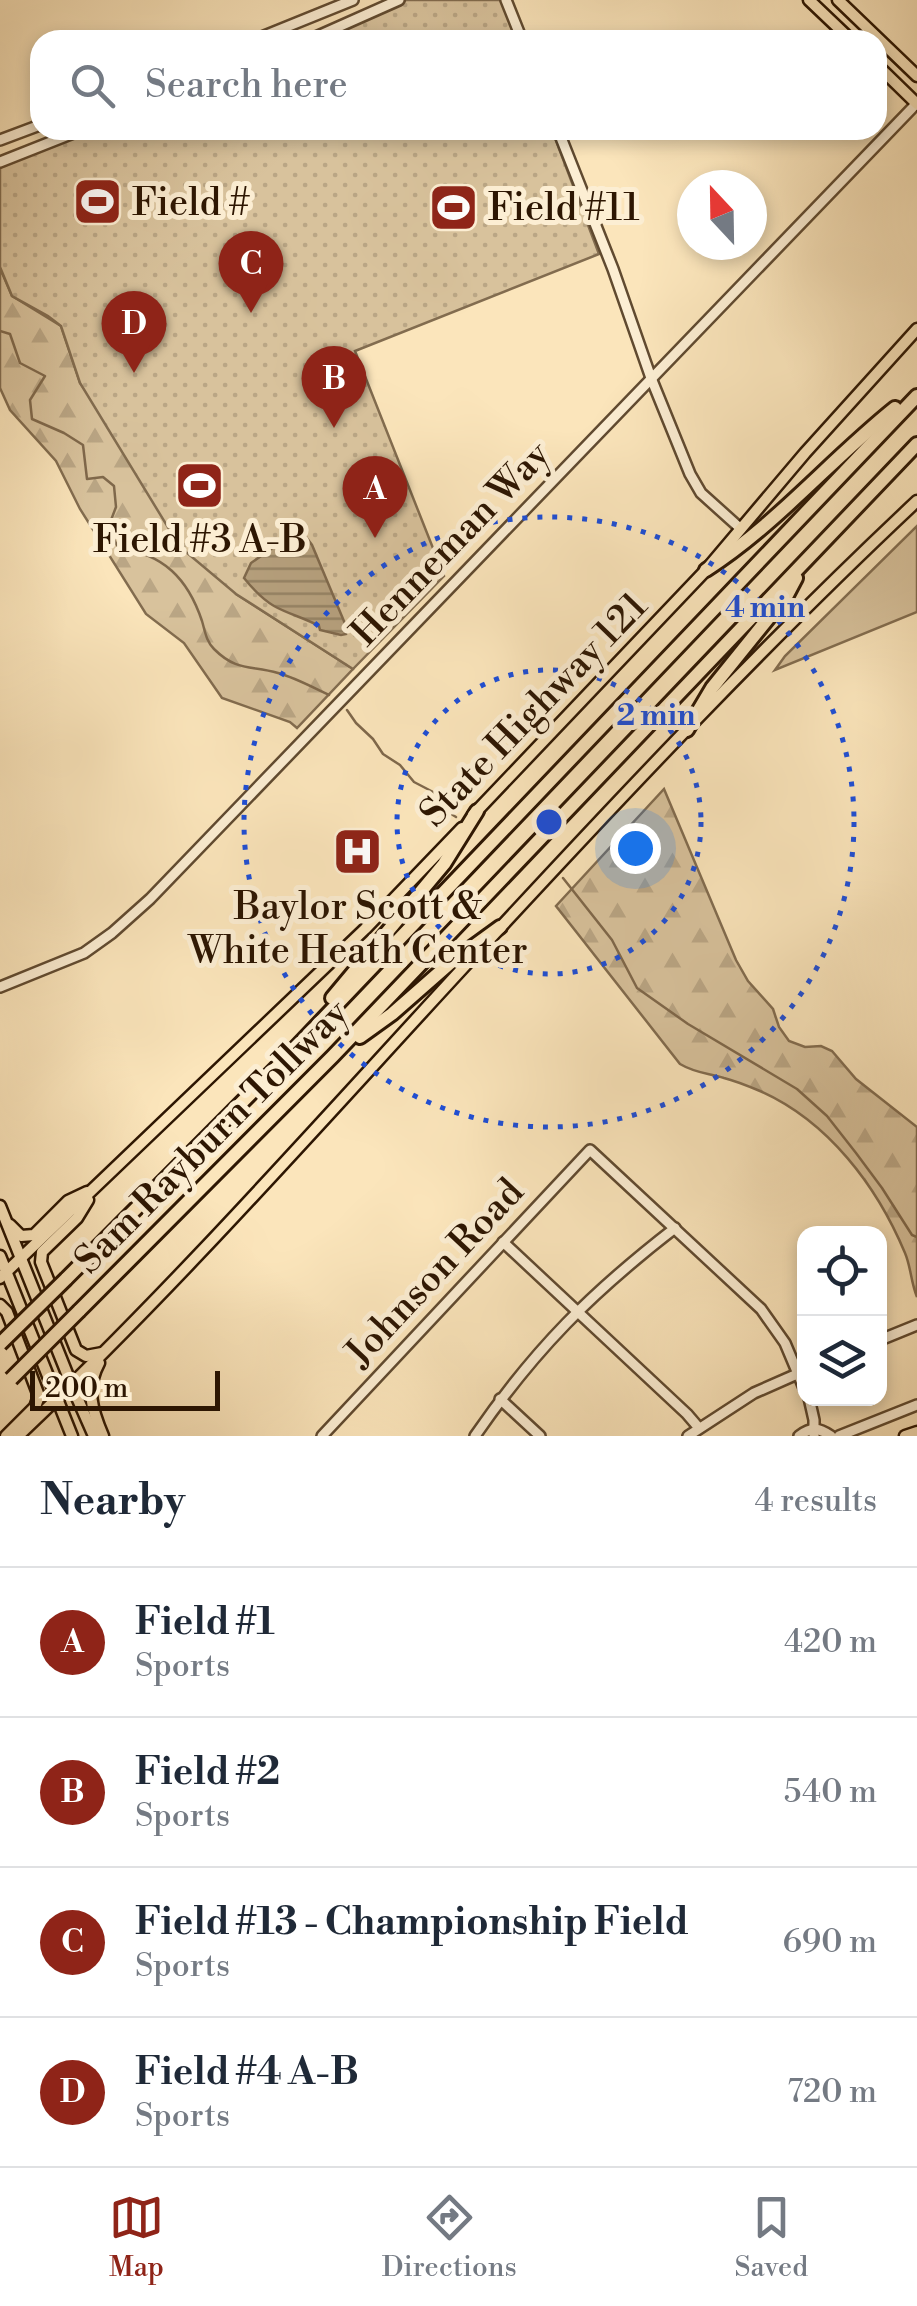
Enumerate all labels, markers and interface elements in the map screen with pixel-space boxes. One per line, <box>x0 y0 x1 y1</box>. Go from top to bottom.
search box <box>30 30 887 140</box>
icon: search <box>65 58 120 113</box>
text: Search here <box>145 62 348 109</box>
north arrow <box>677 170 767 260</box>
sports icon: Field # <box>71 176 123 228</box>
place label: Field # <box>132 180 250 227</box>
sports icon: Field #11 <box>427 181 479 233</box>
place label: Field #11 <box>488 185 640 232</box>
pin: C <box>218 230 284 313</box>
pin: D <box>102 290 166 373</box>
pin: B <box>302 346 366 428</box>
street label: Henneman Way <box>342 431 561 656</box>
pin: A <box>342 456 408 538</box>
sports icon: Field #3 A-B <box>174 459 226 511</box>
place label: Field #3 A-B <box>93 517 307 564</box>
street label: State Highway 121 <box>410 583 658 837</box>
text: 4 min <box>725 589 806 627</box>
text: 2 min <box>617 697 696 735</box>
centre of rings <box>531 804 567 840</box>
your location <box>610 823 661 874</box>
hospital icon: Baylor Scott & White Heath Center <box>332 826 384 878</box>
place label: Baylor Scott & White Heath Center <box>187 884 528 975</box>
street label: Sam Rayburn Tollway <box>65 990 359 1284</box>
street label: Johnson Road <box>335 1169 534 1378</box>
map controls <box>797 1226 887 1406</box>
button: locate <box>797 1226 887 1316</box>
button: layers <box>797 1316 887 1406</box>
scale bar <box>30 1366 220 1410</box>
text: 200 m <box>45 1371 128 1406</box>
text: Nearby <box>40 1475 185 1528</box>
text: 4 results <box>755 1481 877 1521</box>
text: Field #1 <box>135 1599 275 1646</box>
text: A <box>61 1622 84 1662</box>
text: 420 m <box>784 1622 877 1662</box>
text: Sports <box>135 1646 230 1686</box>
text: Field #2 <box>135 1749 280 1796</box>
text: B <box>60 1772 85 1812</box>
text: 540 m <box>784 1772 877 1812</box>
text: Sports <box>135 1796 230 1836</box>
text: Field #13 - Championship Field <box>135 1899 689 1946</box>
text: C <box>61 1922 84 1962</box>
text: 690 m <box>782 1922 877 1962</box>
text: Sports <box>135 1946 230 1986</box>
text: Field #4 A-B <box>135 2049 359 2096</box>
text: D <box>60 2072 85 2112</box>
text: 720 m <box>787 2072 877 2112</box>
text: Sports <box>135 2096 230 2136</box>
tab: Map <box>109 2190 164 2285</box>
tab: Directions <box>382 2190 517 2285</box>
tab: Saved <box>735 2190 808 2285</box>

